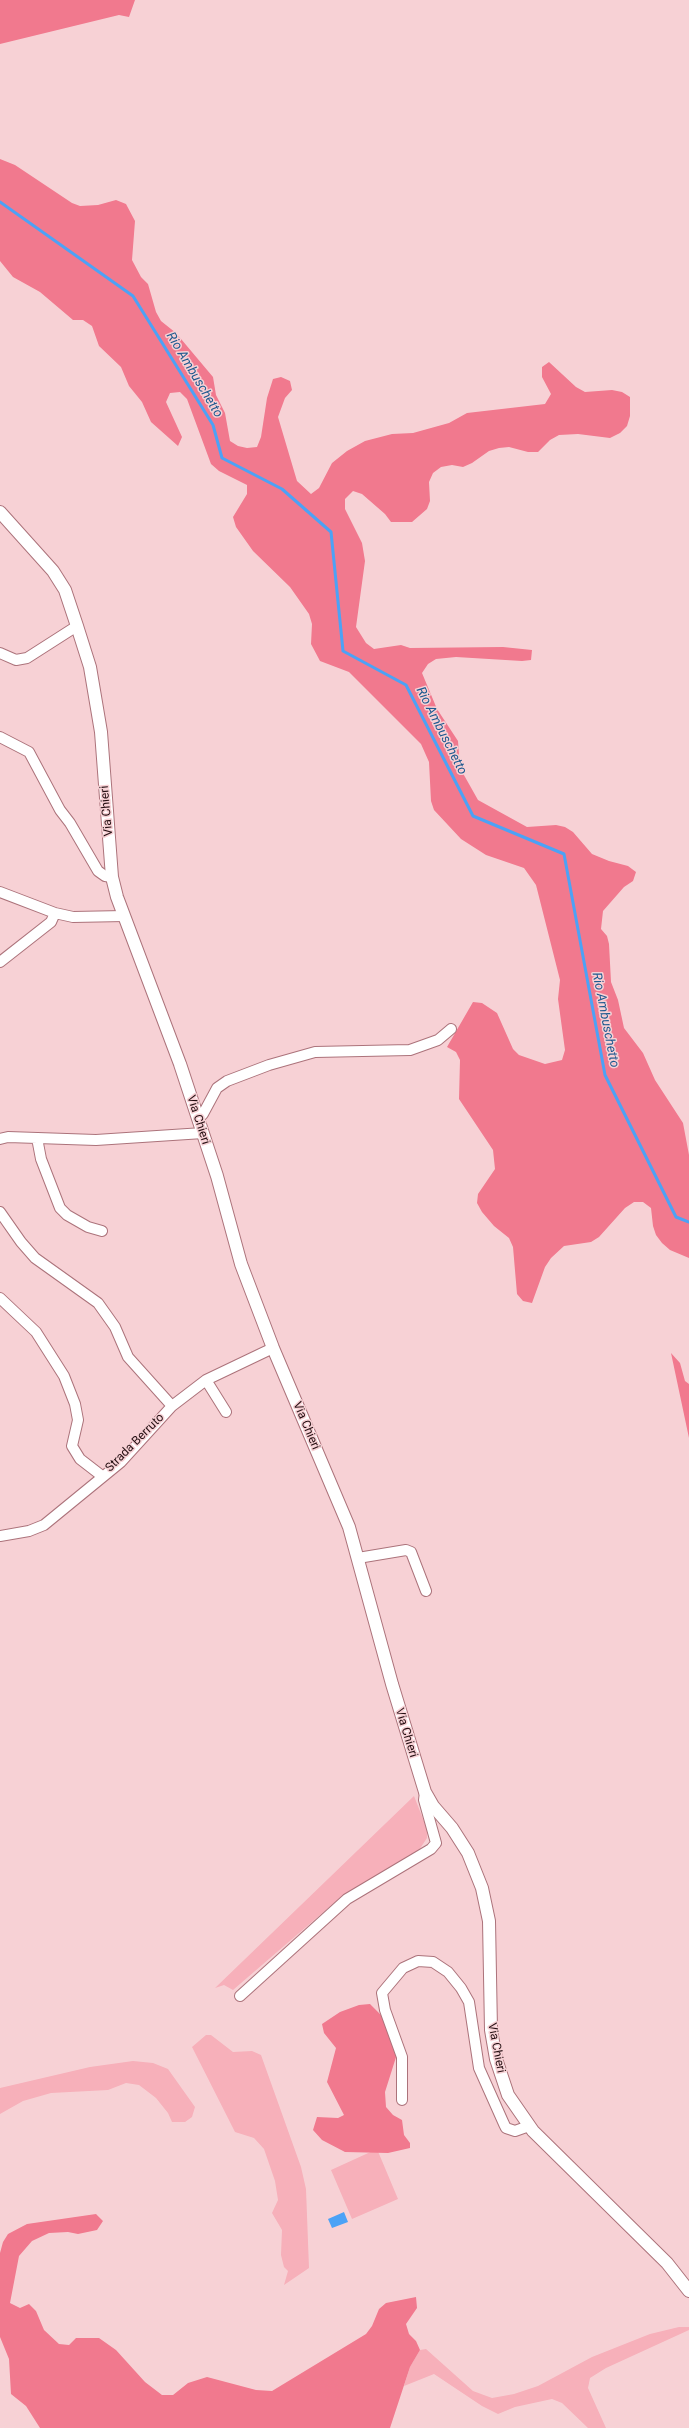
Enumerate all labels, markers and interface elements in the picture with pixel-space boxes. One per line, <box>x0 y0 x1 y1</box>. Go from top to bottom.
water label: Rio Ambuschetto <box>162 330 226 420</box>
water label: Rio Ambuschetto <box>412 684 470 778</box>
street label: Via Chieri <box>98 785 116 837</box>
water label: Rio Ambuschetto <box>588 971 622 1069</box>
street label: Via Chieri <box>183 1094 213 1146</box>
street label: Via Chieri <box>289 1400 323 1452</box>
street label: Strada Berruto <box>103 1411 167 1475</box>
street label: Via Chieri <box>392 1707 420 1759</box>
street label: Via Chieri <box>484 2022 508 2074</box>

